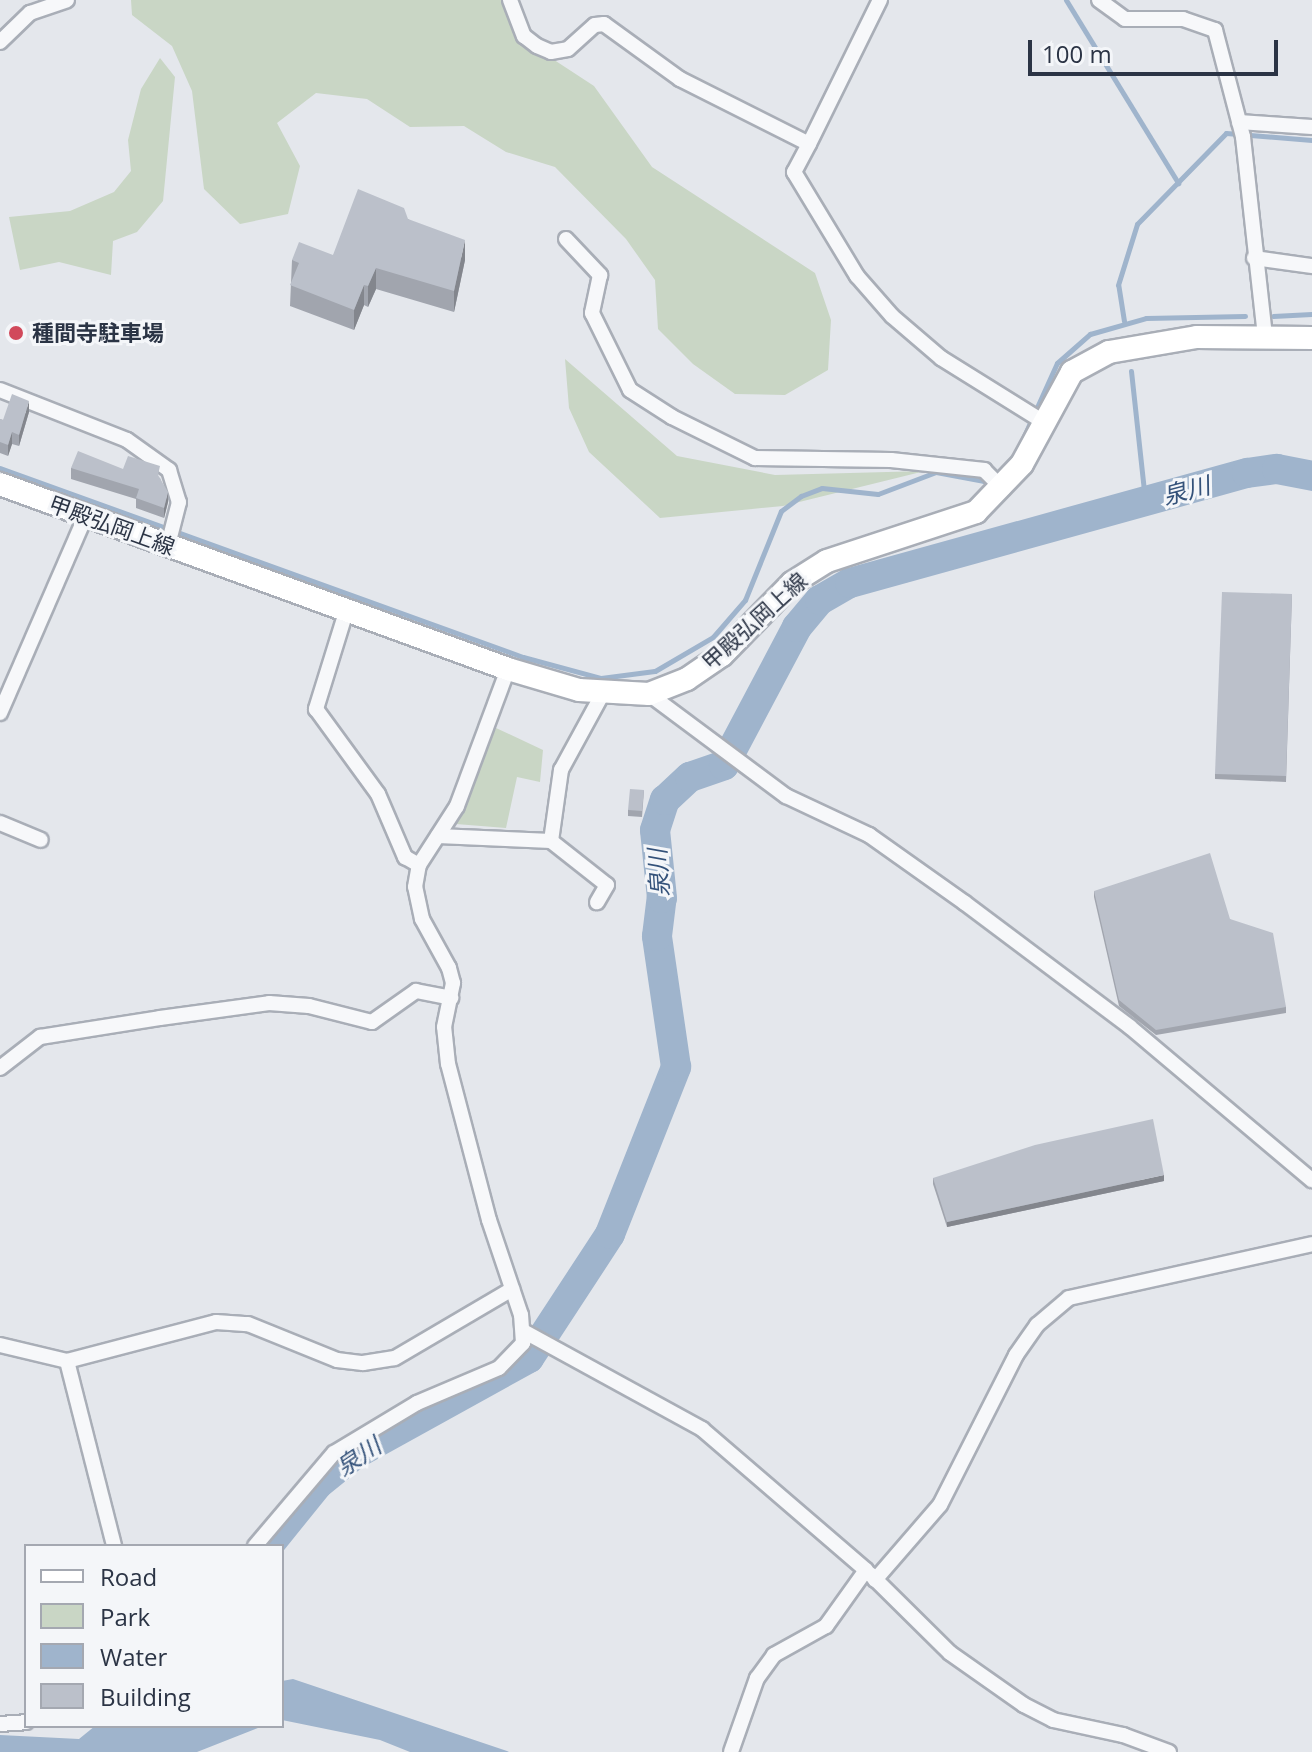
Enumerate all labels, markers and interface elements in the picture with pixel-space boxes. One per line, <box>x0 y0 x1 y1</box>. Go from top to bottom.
scale bar <box>1032 24 1282 74</box>
text: 100 m <box>1042 37 1112 70</box>
place label: 種間寺駐車場 <box>32 320 164 346</box>
marker: 種間寺駐車場 <box>7 324 25 342</box>
water label: 泉川 <box>1159 470 1213 510</box>
street label: 甲殿弘岡上線 <box>45 490 179 560</box>
street label: 甲殿弘岡上線 <box>696 567 812 675</box>
water label: 泉川 <box>642 848 674 898</box>
water label: 泉川 <box>330 1431 386 1481</box>
legend <box>24 1544 284 1728</box>
text: Road <box>100 1560 157 1593</box>
text: Park <box>100 1600 150 1633</box>
text: Water <box>100 1640 167 1673</box>
text: Building <box>100 1680 191 1713</box>

